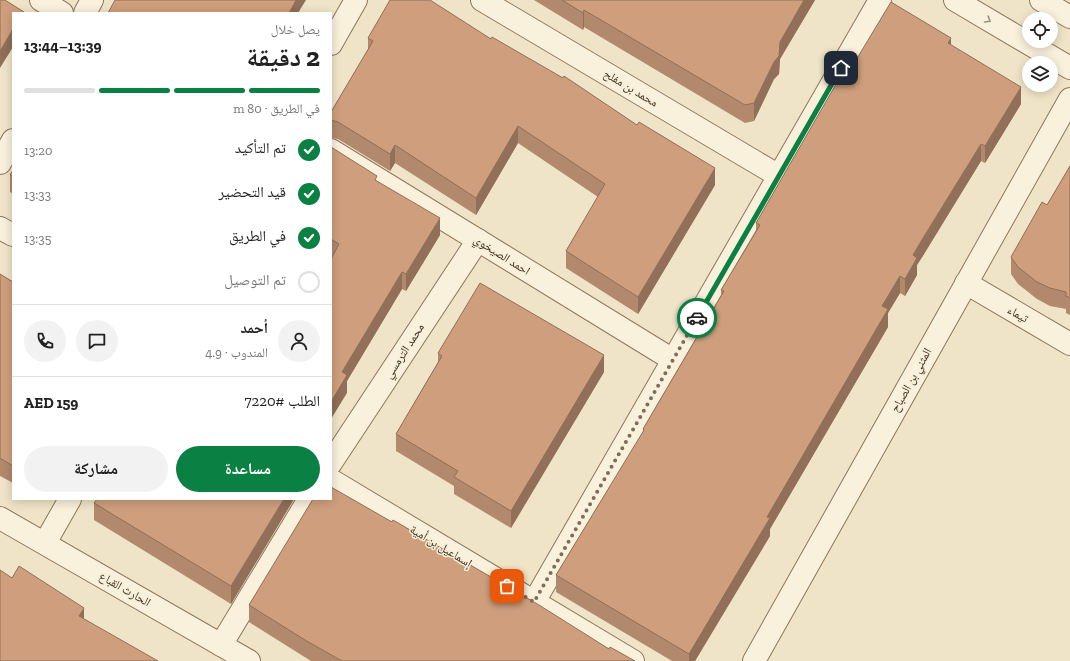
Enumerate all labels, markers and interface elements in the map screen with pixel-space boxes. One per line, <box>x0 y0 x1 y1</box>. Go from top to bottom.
map controls <box>1022 12 1058 92</box>
button: locate <box>1022 12 1058 48</box>
one-way arrow <box>984 15 991 22</box>
text: يصل خلال <box>271 22 320 37</box>
text: 13:39–13:44 <box>24 37 102 55</box>
text: 2 دقيقة <box>247 41 320 73</box>
pin <box>824 51 858 85</box>
button: layers <box>1022 56 1058 92</box>
icon: home <box>830 57 852 79</box>
street label: محمد بن مفلح <box>601 66 661 110</box>
text: في الطريق · 80 m <box>233 101 320 116</box>
text: تم التأكيد <box>235 139 286 157</box>
icon: check <box>298 139 320 161</box>
text: 13:20 <box>24 143 52 158</box>
text: قيد التحضير <box>219 183 286 201</box>
icon: check <box>298 183 320 205</box>
text: 13:33 <box>24 187 51 202</box>
text: في الطريق <box>229 227 286 245</box>
icon: check <box>298 227 320 249</box>
text: 13:35 <box>24 231 51 246</box>
street label: احمد الصيخوي <box>470 232 533 281</box>
text: تم التوصيل <box>224 271 286 289</box>
courier <box>677 298 717 338</box>
street label: تيماء <box>1005 303 1031 326</box>
icon: car <box>686 307 708 329</box>
text: أحمد <box>241 319 268 337</box>
button: phone <box>24 320 66 362</box>
button: chat <box>76 320 118 362</box>
button: person <box>278 320 320 362</box>
street label: محمد الترمسي <box>381 321 430 383</box>
text: المندوب · 4.9 <box>205 345 268 360</box>
street label: المثني بن الصباح <box>888 345 937 416</box>
text: الطلب #7220 <box>244 392 320 410</box>
text: AED 159 <box>24 394 78 412</box>
button: مشاركة <box>24 446 168 492</box>
button: مساعدة <box>176 446 320 492</box>
street label: إسماعيل بن أمية <box>407 522 475 571</box>
street label: الحارث القباع <box>96 569 153 610</box>
pin <box>490 569 524 603</box>
icon: bag <box>496 575 518 597</box>

